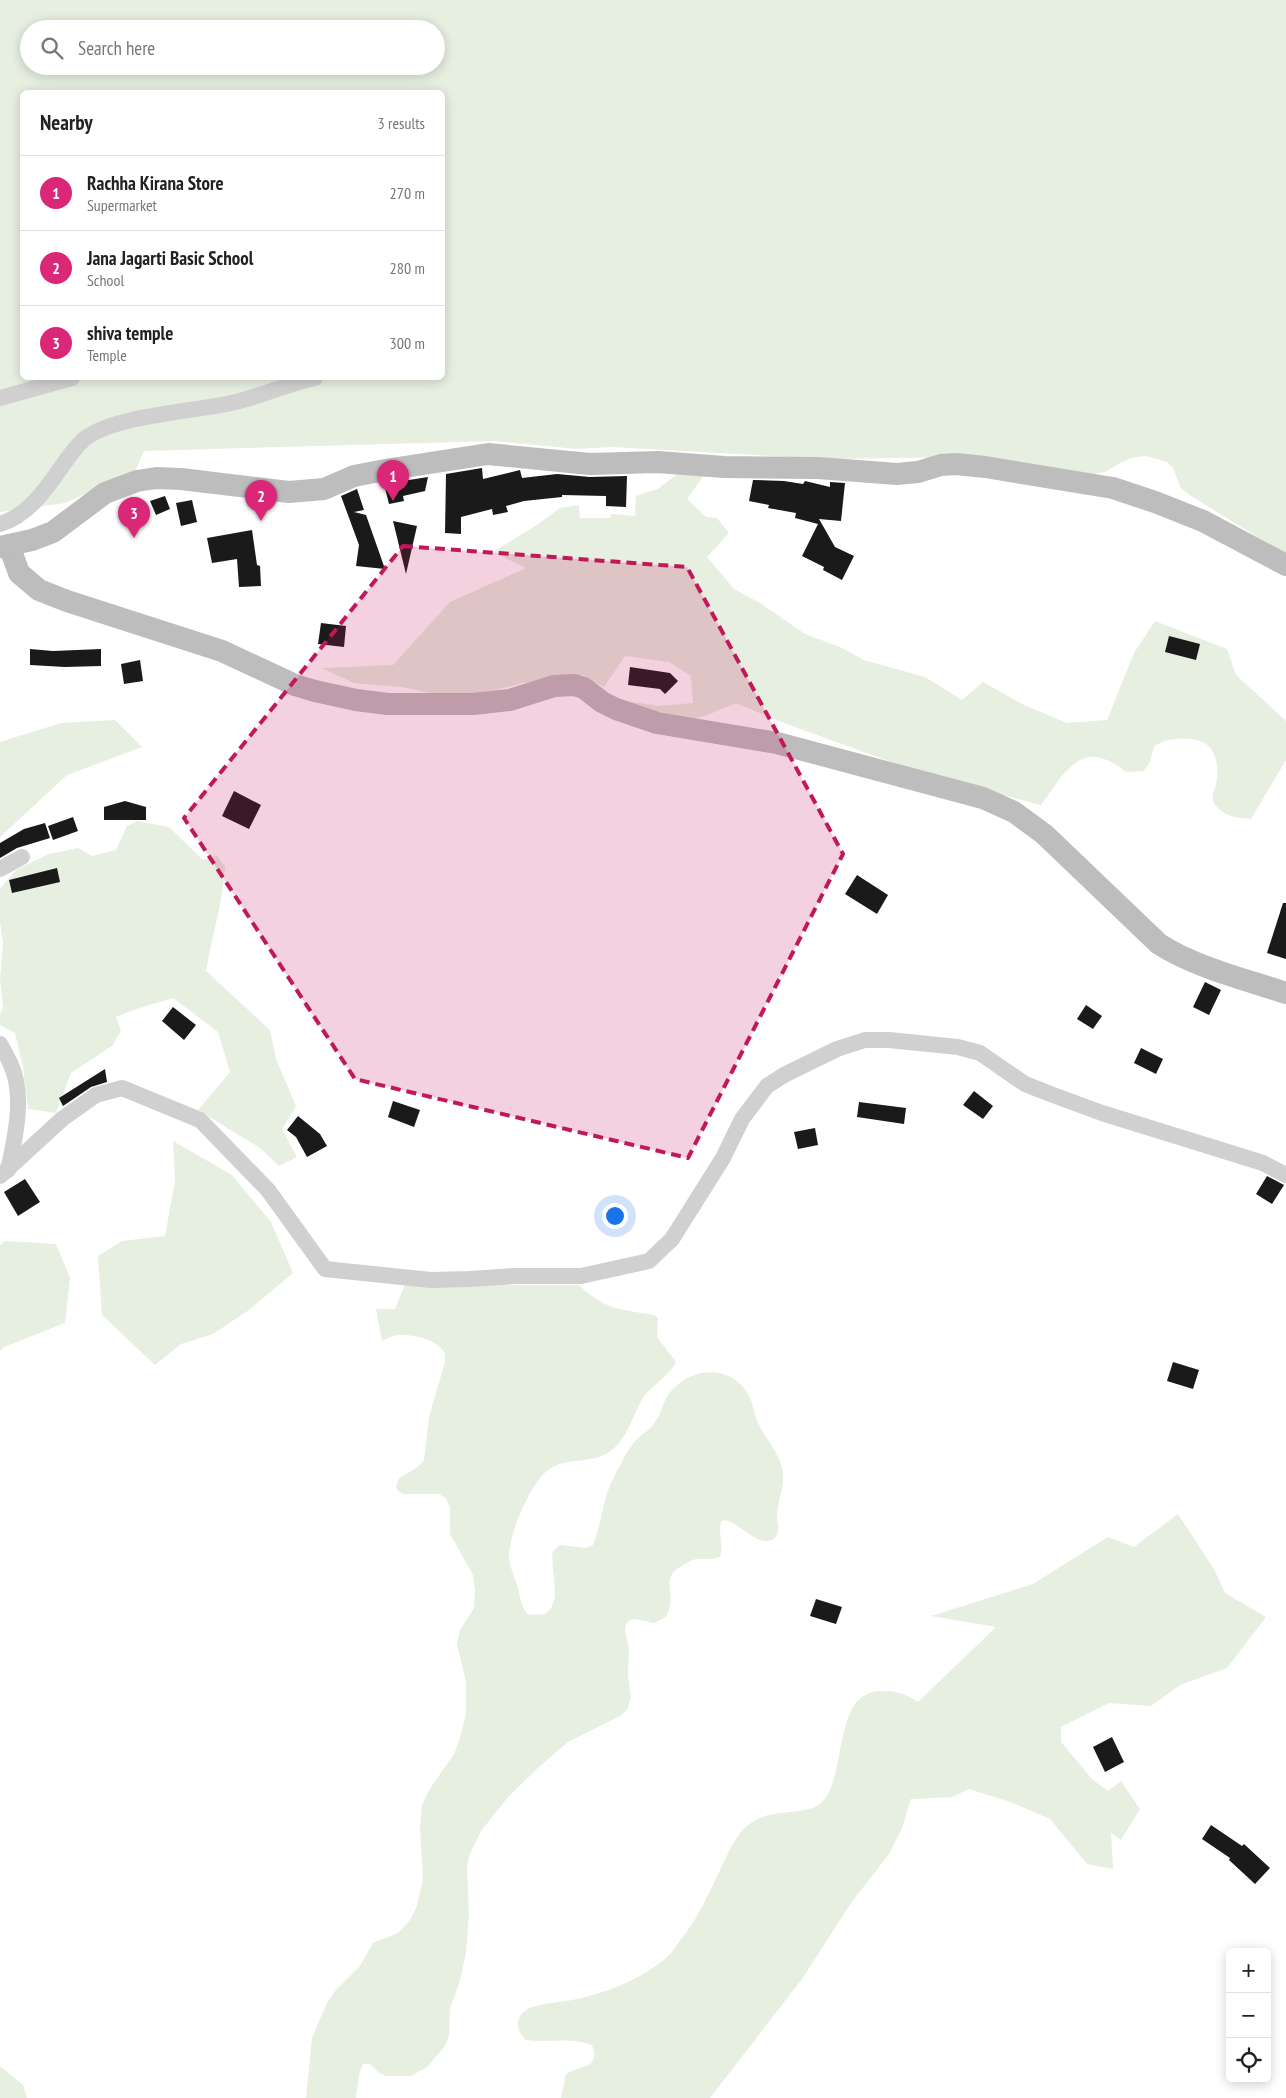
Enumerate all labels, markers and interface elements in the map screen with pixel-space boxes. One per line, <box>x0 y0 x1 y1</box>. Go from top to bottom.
search box <box>20 20 445 75</box>
icon: search <box>38 34 66 62</box>
text: Search here <box>78 36 155 60</box>
text: Nearby <box>40 109 93 136</box>
text: 3 results <box>378 113 425 133</box>
text: Rachha Kirana Store <box>87 171 224 195</box>
text: 1 <box>52 183 60 203</box>
text: 270 m <box>390 183 425 203</box>
text: Supermarket <box>87 195 157 215</box>
text: Jana Jagarti Basic School <box>87 246 253 270</box>
text: 2 <box>52 258 60 278</box>
text: 280 m <box>390 258 425 278</box>
text: School <box>87 270 124 290</box>
text: shiva temple <box>87 321 173 345</box>
text: 3 <box>52 333 60 353</box>
text: 300 m <box>390 333 425 353</box>
text: Temple <box>87 345 127 365</box>
pin: 1 <box>377 460 409 501</box>
pin: 2 <box>245 480 277 521</box>
pin: 3 <box>118 497 150 538</box>
your location <box>602 1203 628 1229</box>
map controls <box>1226 1948 1271 2083</box>
button: + <box>1226 1948 1271 1993</box>
button: − <box>1226 1993 1271 2038</box>
button: locate <box>1226 2038 1271 2083</box>

